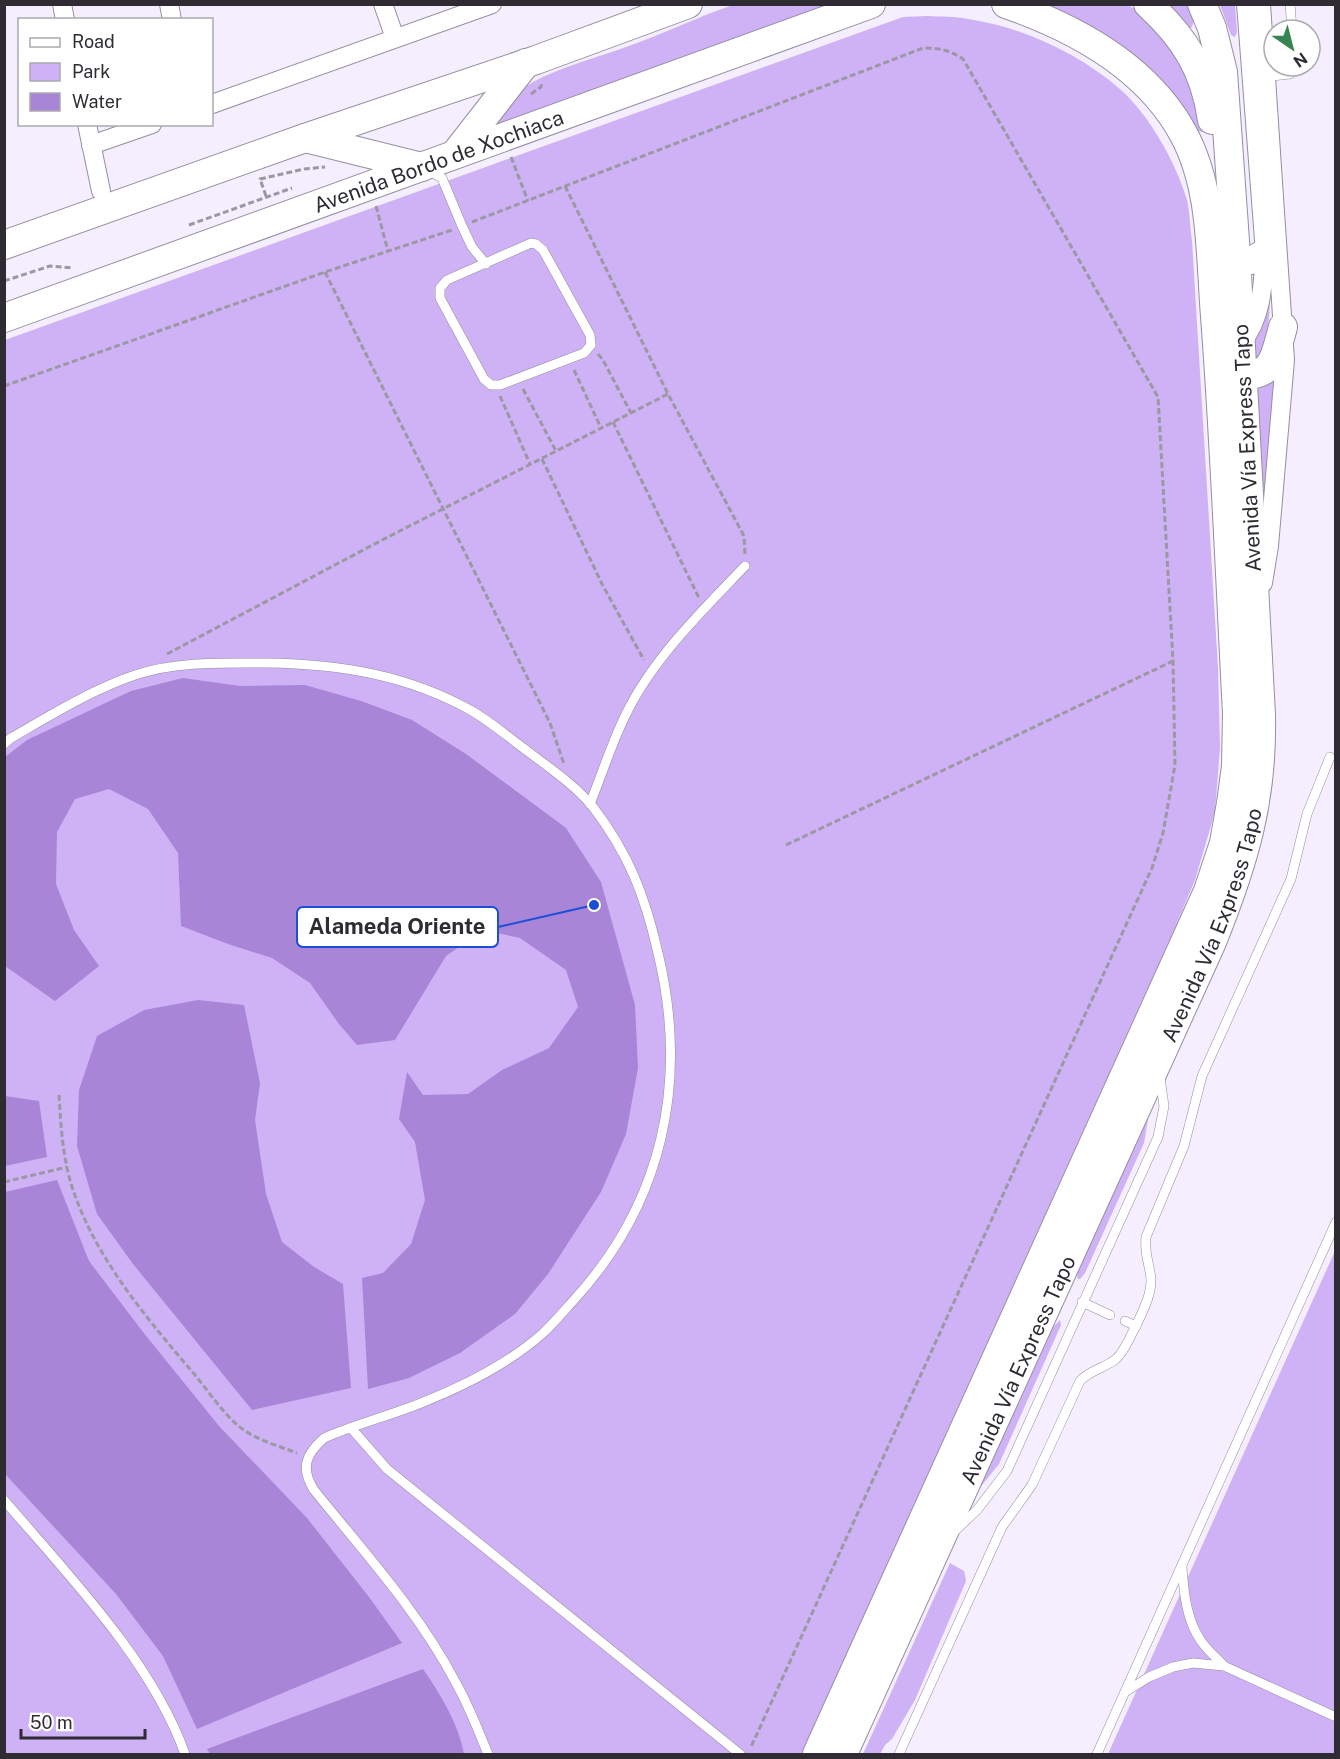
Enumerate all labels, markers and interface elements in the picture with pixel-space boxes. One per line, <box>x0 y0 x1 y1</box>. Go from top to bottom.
legend <box>18 18 213 126</box>
north arrow <box>1262 18 1322 78</box>
text: Road <box>72 31 115 52</box>
text: N <box>1290 49 1311 71</box>
text: Park <box>72 61 110 82</box>
text: Water <box>72 91 122 112</box>
street label: Avenida Bordo de Xochiaca <box>310 104 567 217</box>
street label: Avenida Vía Express Tapo <box>1228 323 1266 573</box>
street label: Avenida Vía Express Tapo <box>1156 806 1266 1046</box>
callout: Alameda Oriente <box>297 907 498 947</box>
text: Alameda Oriente <box>309 913 485 939</box>
street label: Avenida Vía Express Tapo <box>955 1252 1080 1488</box>
scale bar <box>21 1702 146 1740</box>
text: 50 m <box>30 1712 73 1733</box>

